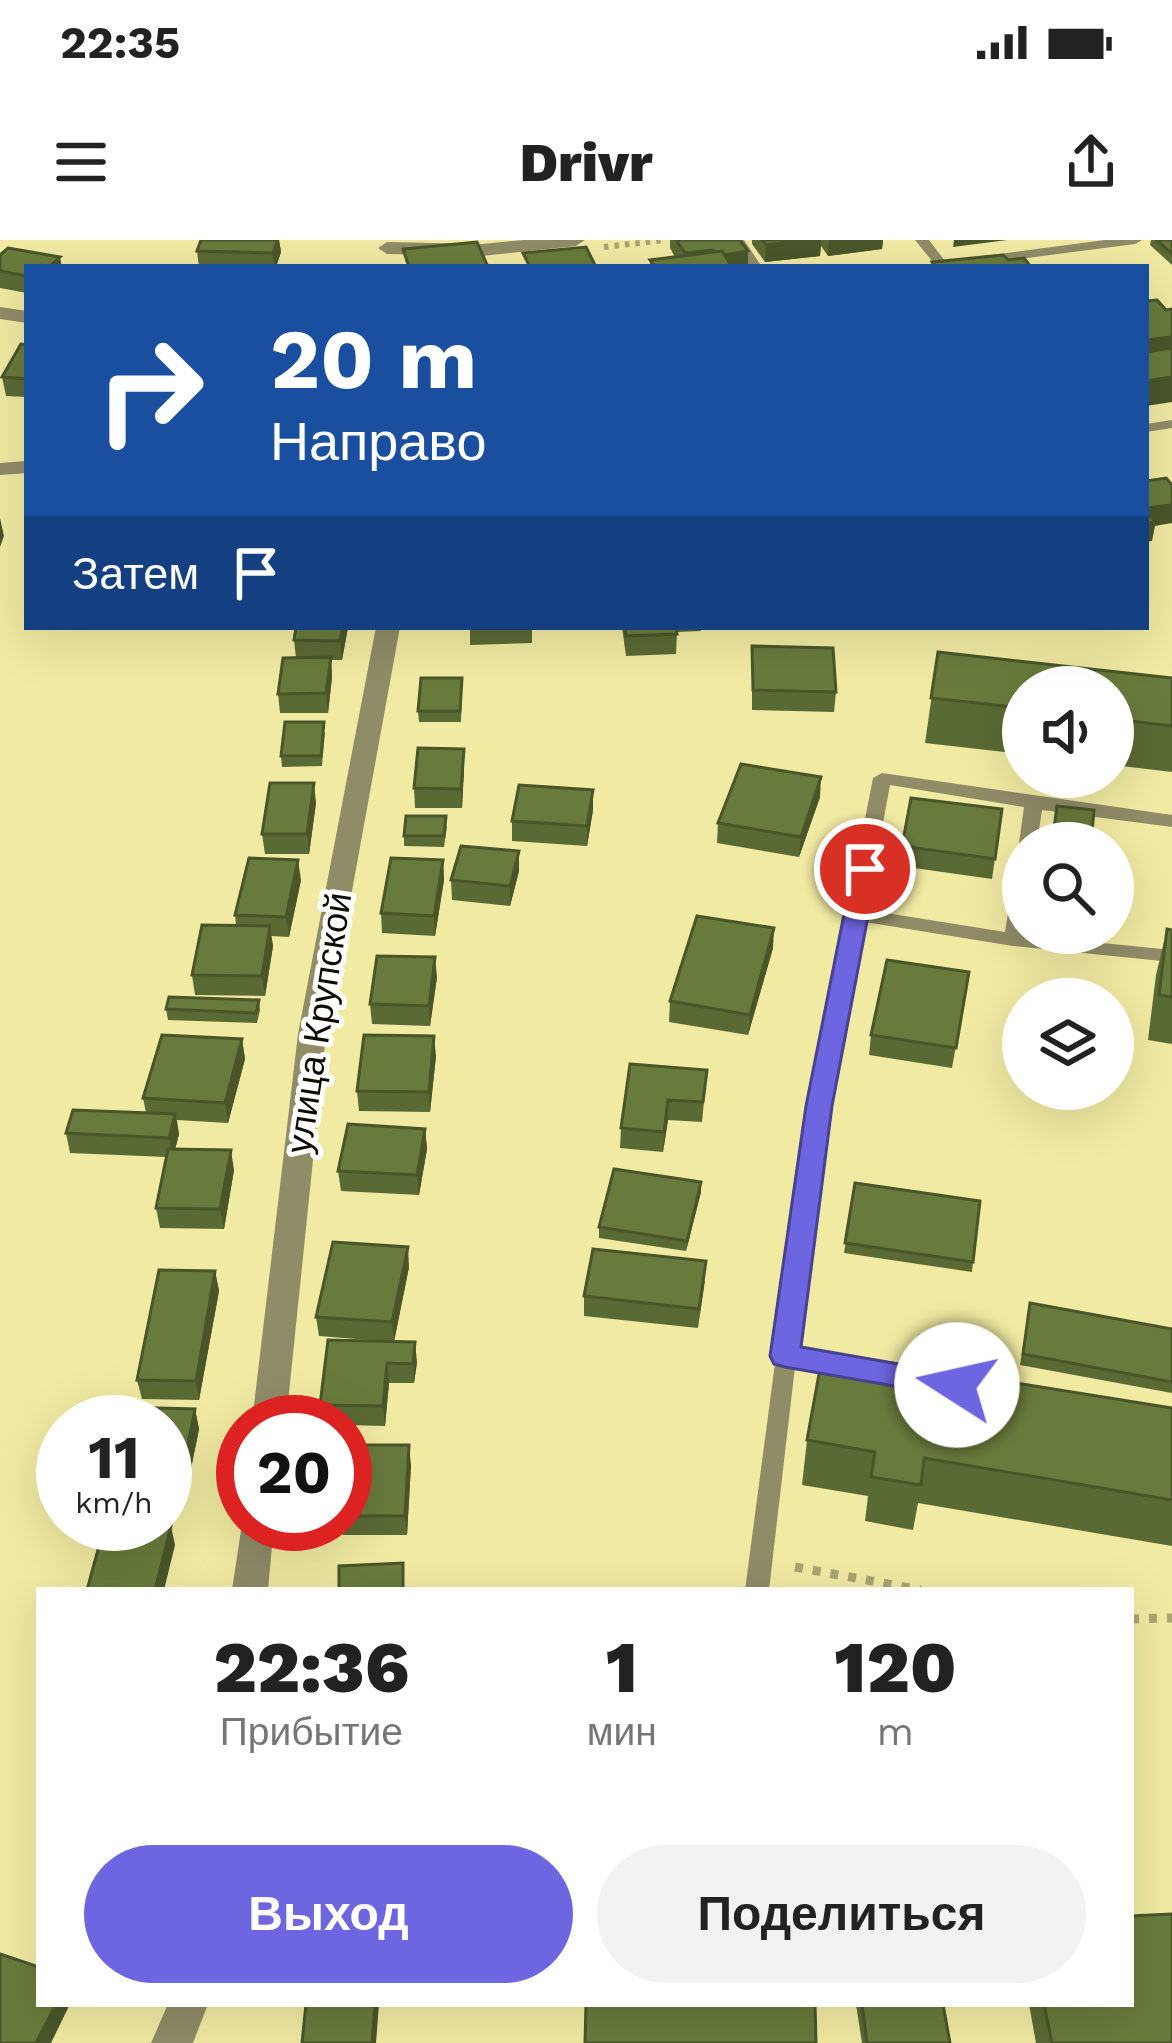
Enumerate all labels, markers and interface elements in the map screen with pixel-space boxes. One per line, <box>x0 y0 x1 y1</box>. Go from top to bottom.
text: 22:35 <box>60 16 180 69</box>
icon: menu <box>48 129 114 195</box>
icon: share <box>1058 129 1124 195</box>
text: Drivr <box>519 131 653 194</box>
text: 20 m <box>270 310 477 408</box>
icon: right <box>72 312 228 468</box>
text: Направо <box>270 410 486 473</box>
icon: arrive <box>223 540 289 606</box>
text: Затем <box>72 547 199 600</box>
map controls <box>1002 666 1134 1110</box>
button: sound <box>1002 666 1134 798</box>
pin <box>814 818 916 920</box>
button: search <box>1002 822 1134 954</box>
icon: arrive <box>832 836 898 902</box>
street label: улица Крупской <box>278 890 360 1156</box>
button: layers <box>1002 978 1134 1110</box>
position arrow <box>894 1322 1020 1448</box>
speed limit sign: 20 <box>216 1395 372 1551</box>
text: 11 <box>88 1422 140 1493</box>
text: km/h <box>75 1485 153 1520</box>
text: 22:36 <box>213 1625 409 1709</box>
text: 1 <box>606 1625 638 1709</box>
text: 120 <box>834 1625 957 1709</box>
text: Прибытие <box>220 1709 403 1754</box>
text: мин <box>587 1709 657 1754</box>
text: m <box>877 1709 914 1754</box>
button: Выход <box>84 1845 573 1983</box>
button: Поделиться <box>597 1845 1086 1983</box>

